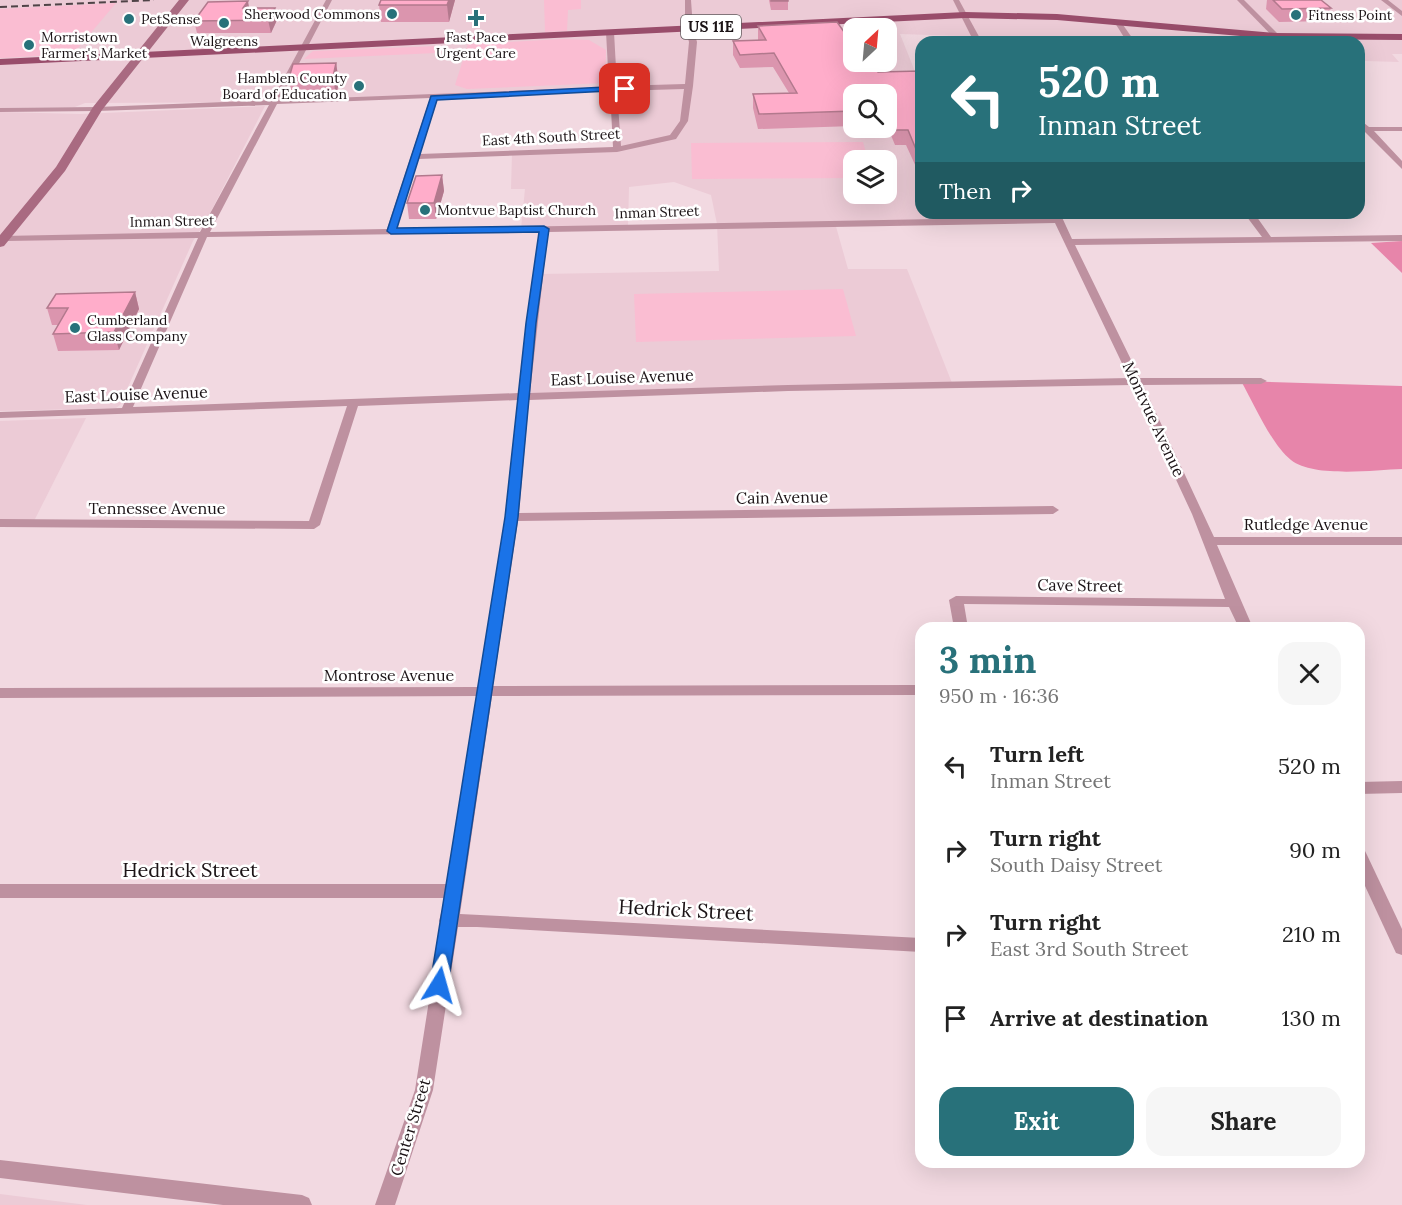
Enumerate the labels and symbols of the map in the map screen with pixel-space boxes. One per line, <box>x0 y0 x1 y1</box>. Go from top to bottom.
place label: Sherwood Commons <box>244 5 380 23</box>
place label: Fitness Point <box>1308 6 1393 24</box>
marker: Sherwood Commons <box>385 7 399 21</box>
marker: Fitness Point <box>1289 8 1303 22</box>
marker: Fast Pace Urgent Care <box>467 9 485 27</box>
place label: PetSense <box>141 10 201 28</box>
marker: PetSense <box>122 12 136 26</box>
road number: US 11E <box>681 15 741 39</box>
marker: Walgreens <box>217 16 231 30</box>
north arrow <box>843 18 897 72</box>
place label: Morristown Farmer's Market <box>41 28 148 62</box>
place label: Fast Pace Urgent Care <box>436 28 516 62</box>
place label: Walgreens <box>190 32 258 50</box>
marker: Morristown Farmer's Market <box>22 38 36 52</box>
pin <box>599 63 650 114</box>
place label: Hamblen County Board of Education <box>222 69 348 103</box>
marker: Hamblen County Board of Education <box>352 79 366 93</box>
street label: East 4th South Street <box>481 124 621 150</box>
place label: Montvue Baptist Church <box>437 201 596 219</box>
street label: Inman Street <box>614 202 700 222</box>
marker: Montvue Baptist Church <box>418 203 432 217</box>
street label: Inman Street <box>130 211 215 231</box>
place label: Cumberland Glass Company <box>87 311 188 345</box>
marker: Cumberland Glass Company <box>68 321 82 335</box>
street label: Montvue Avenue <box>1119 358 1190 480</box>
street label: East Louise Avenue <box>550 364 694 389</box>
street label: East Louise Avenue <box>64 381 208 406</box>
street label: Cain Avenue <box>736 486 829 508</box>
street label: Tennessee Avenue <box>89 498 226 518</box>
street label: Rutledge Avenue <box>1244 514 1368 534</box>
street label: Cave Street <box>1037 574 1124 596</box>
street label: Montrose Avenue <box>324 665 455 685</box>
street label: Hedrick Street <box>122 857 258 882</box>
street label: Hedrick Street <box>618 893 755 926</box>
position arrow <box>407 953 471 1017</box>
street label: Center Street <box>386 1075 435 1178</box>

